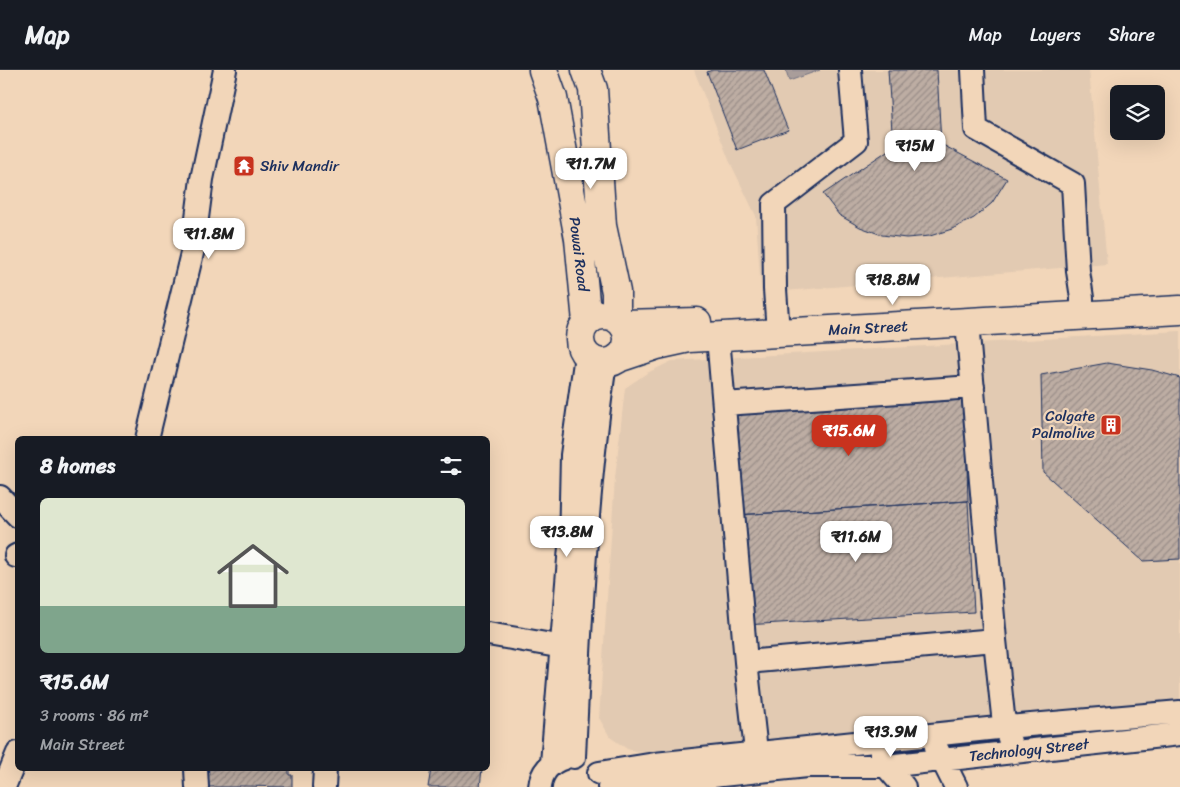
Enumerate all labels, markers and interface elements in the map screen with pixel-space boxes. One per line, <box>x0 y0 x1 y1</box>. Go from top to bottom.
text: Map <box>25 14 69 56</box>
text: Map <box>969 19 1002 51</box>
text: Layers <box>1030 19 1081 51</box>
text: Share <box>1109 19 1155 51</box>
map controls <box>1110 85 1165 140</box>
button: layers <box>1110 85 1165 140</box>
pin: ₹15M <box>885 129 945 172</box>
text: ₹15M <box>896 131 934 160</box>
pin: ₹11.7M <box>550 148 632 190</box>
text: ₹11.7M <box>566 149 616 178</box>
place label: Shiv Mandir <box>260 153 340 179</box>
temple icon: Shiv Mandir <box>232 154 256 178</box>
street label: Powai Road <box>562 215 597 294</box>
pin: ₹11.8M <box>168 218 250 260</box>
text: ₹11.8M <box>184 219 234 248</box>
pin: ₹18.8M <box>852 264 934 306</box>
text: ₹18.8M <box>866 265 920 294</box>
street label: Main Street <box>828 313 909 343</box>
place label: Colgate Palmolive <box>1032 403 1095 446</box>
building icon: Colgate Palmolive <box>1099 413 1123 437</box>
pin: ₹15.6M <box>808 414 890 457</box>
text: ₹15.6M <box>823 416 875 445</box>
text: 8 homes <box>40 447 115 485</box>
icon: filters <box>437 452 465 480</box>
pin: ₹13.8M <box>526 516 608 558</box>
text: ₹13.8M <box>541 517 593 546</box>
pin: ₹11.6M <box>815 520 897 563</box>
text: ₹11.6M <box>831 522 881 551</box>
icon: home <box>208 531 298 621</box>
text: ₹15.6M <box>40 663 109 701</box>
text: 3 rooms · 86 m² <box>40 701 149 730</box>
pin: ₹13.9M <box>850 716 932 758</box>
text: ₹13.9M <box>865 717 917 746</box>
text: Main Street <box>40 730 125 759</box>
street label: Technology Street <box>968 731 1091 769</box>

